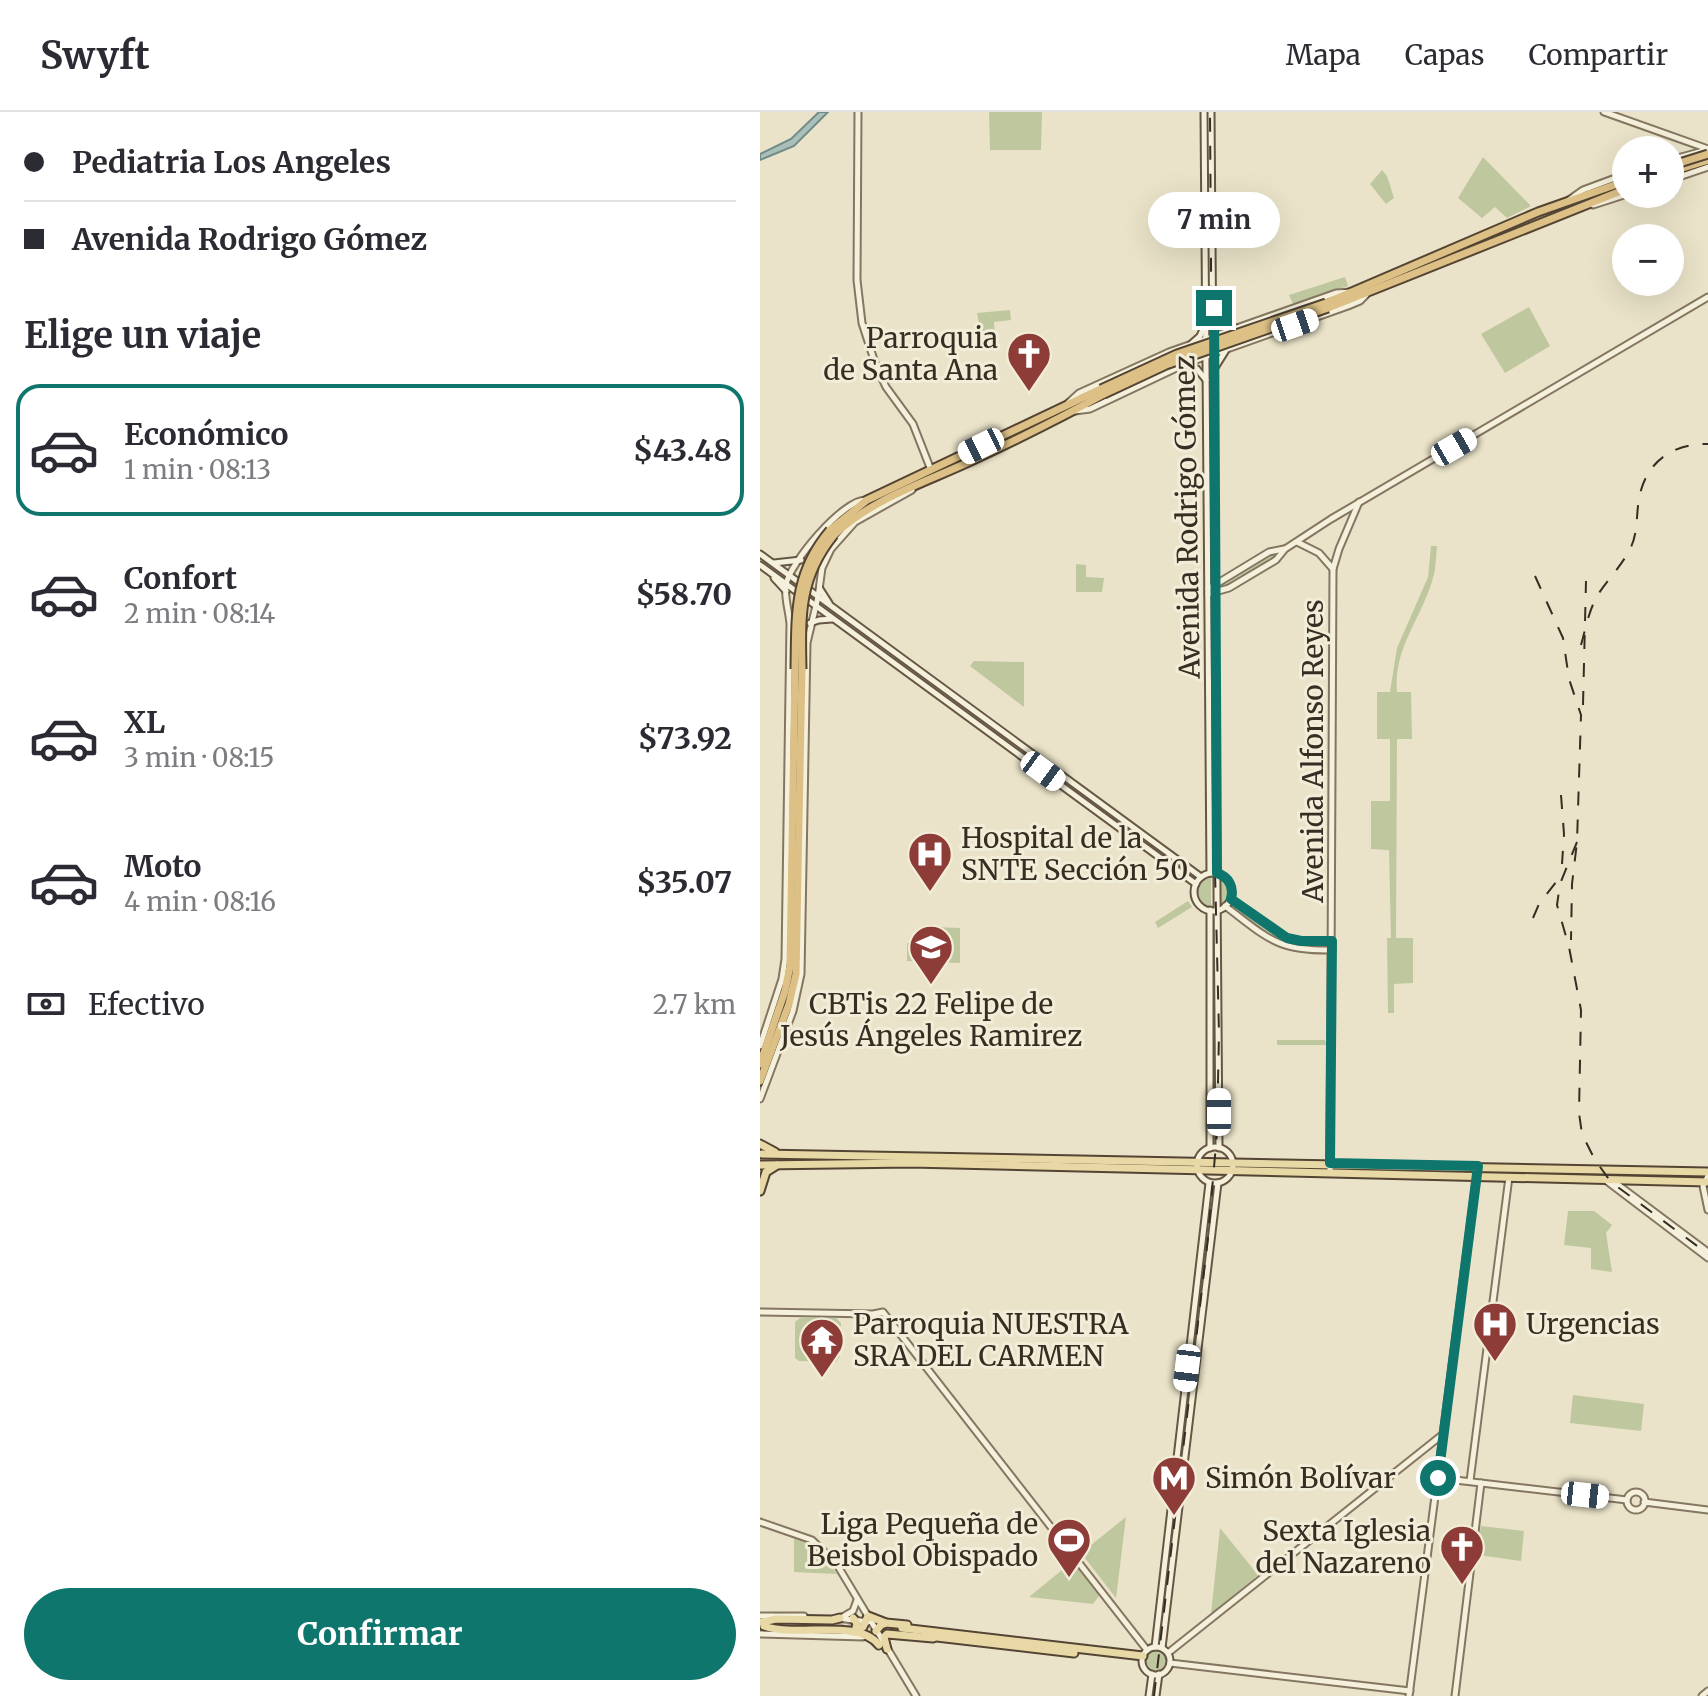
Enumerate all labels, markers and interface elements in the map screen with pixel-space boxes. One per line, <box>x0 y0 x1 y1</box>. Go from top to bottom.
text: Swyft <box>40 32 150 79</box>
text: Mapa <box>1286 37 1361 73</box>
text: Capas <box>1405 37 1484 73</box>
text: Compartir <box>1528 37 1668 73</box>
map controls <box>1612 136 1684 296</box>
button: + <box>1612 136 1684 208</box>
text: Pediatria Los Angeles <box>72 143 391 181</box>
callout: 7 min <box>1148 192 1280 248</box>
text: 7 min <box>1177 203 1251 236</box>
text: Avenida Rodrigo Gómez <box>72 220 427 258</box>
button: − <box>1612 224 1684 296</box>
route end <box>1196 290 1232 326</box>
car <box>1268 306 1322 344</box>
text: Elige un viaje <box>24 313 261 358</box>
place label: Parroquia de Santa Ana <box>823 320 998 388</box>
church icon: Parroquia de Santa Ana <box>1005 330 1053 393</box>
street label: Avenida Rodrigo Gómez <box>1166 355 1208 680</box>
icon: car <box>28 414 100 486</box>
text: Económico <box>124 415 288 453</box>
car <box>954 425 1008 467</box>
car <box>1427 425 1481 469</box>
text: $43.48 <box>633 431 732 469</box>
text: 1 min · 08:13 <box>124 453 271 486</box>
icon: car <box>28 558 100 630</box>
text: Confort <box>124 559 237 597</box>
text: $58.70 <box>635 575 732 613</box>
text: 2 min · 08:14 <box>124 597 275 630</box>
street label: Avenida Alfonso Reyes <box>1295 599 1331 904</box>
icon: car <box>28 702 100 774</box>
text: XL <box>124 703 165 741</box>
text: $73.92 <box>638 719 732 757</box>
text: 3 min · 08:15 <box>124 741 275 774</box>
car <box>1017 747 1069 795</box>
place label: Hospital de la SNTE Sección 50 <box>961 820 1188 888</box>
hospital icon: Hospital de la SNTE Sección 50 <box>906 830 954 893</box>
icon: car <box>28 846 100 918</box>
text: Moto <box>124 847 202 885</box>
text: $35.07 <box>636 863 732 901</box>
text: 4 min · 08:16 <box>124 885 276 918</box>
school or university icon: CBTis 22 Felipe de Jesús Ángeles Ramirez <box>907 923 955 986</box>
icon: cash <box>24 982 68 1026</box>
text: Efectivo <box>88 985 205 1023</box>
place label: CBTis 22 Felipe de Jesús Ángeles Ramirez <box>779 986 1082 1054</box>
text: 2.7 km <box>653 988 736 1021</box>
car <box>1207 1088 1231 1136</box>
hospital icon: Urgencias <box>1471 1300 1519 1363</box>
place label: Parroquia NUESTRA SRA DEL CARMEN <box>853 1306 1129 1374</box>
place label: Urgencias <box>1526 1306 1660 1342</box>
temple icon: Parroquia NUESTRA SRA DEL CARMEN <box>798 1316 846 1379</box>
car <box>1172 1343 1202 1393</box>
metro station icon: Simón Bolívar <box>1150 1454 1198 1517</box>
place label: Simón Bolívar <box>1205 1460 1396 1496</box>
route start <box>1420 1460 1456 1496</box>
car <box>1560 1481 1610 1509</box>
place label: Liga Pequeña de Beisbol Obispado <box>807 1506 1038 1574</box>
place label: Sexta Iglesia del Nazareno <box>1255 1513 1431 1581</box>
sports icon: Liga Pequeña de Beisbol Obispado <box>1045 1516 1093 1579</box>
church icon: Sexta Iglesia del Nazareno <box>1438 1523 1486 1586</box>
button: Confirmar <box>24 1588 736 1680</box>

